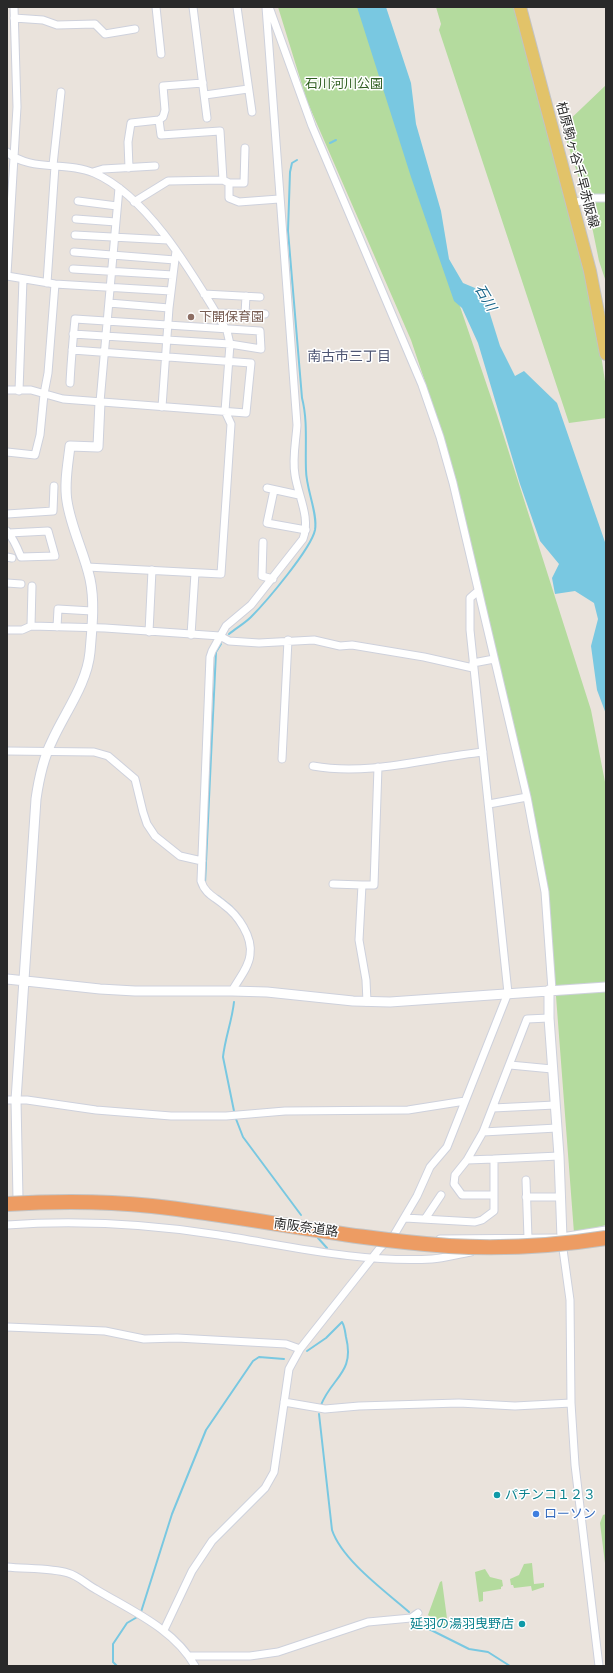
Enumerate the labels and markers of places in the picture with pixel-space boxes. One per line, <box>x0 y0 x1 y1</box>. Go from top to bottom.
place label: 下開保育園 <box>199 309 264 325</box>
marker: 下開保育園 <box>186 312 196 322</box>
place label: パチンコ１２３ <box>505 1487 596 1503</box>
marker: パチンコ１２３ <box>492 1490 502 1500</box>
place label: ローソン <box>544 1506 596 1522</box>
marker: ローソン <box>531 1509 541 1519</box>
place label: 延羽の湯羽曳野店 <box>410 1616 514 1632</box>
marker: 延羽の湯羽曳野店 <box>517 1619 527 1629</box>

